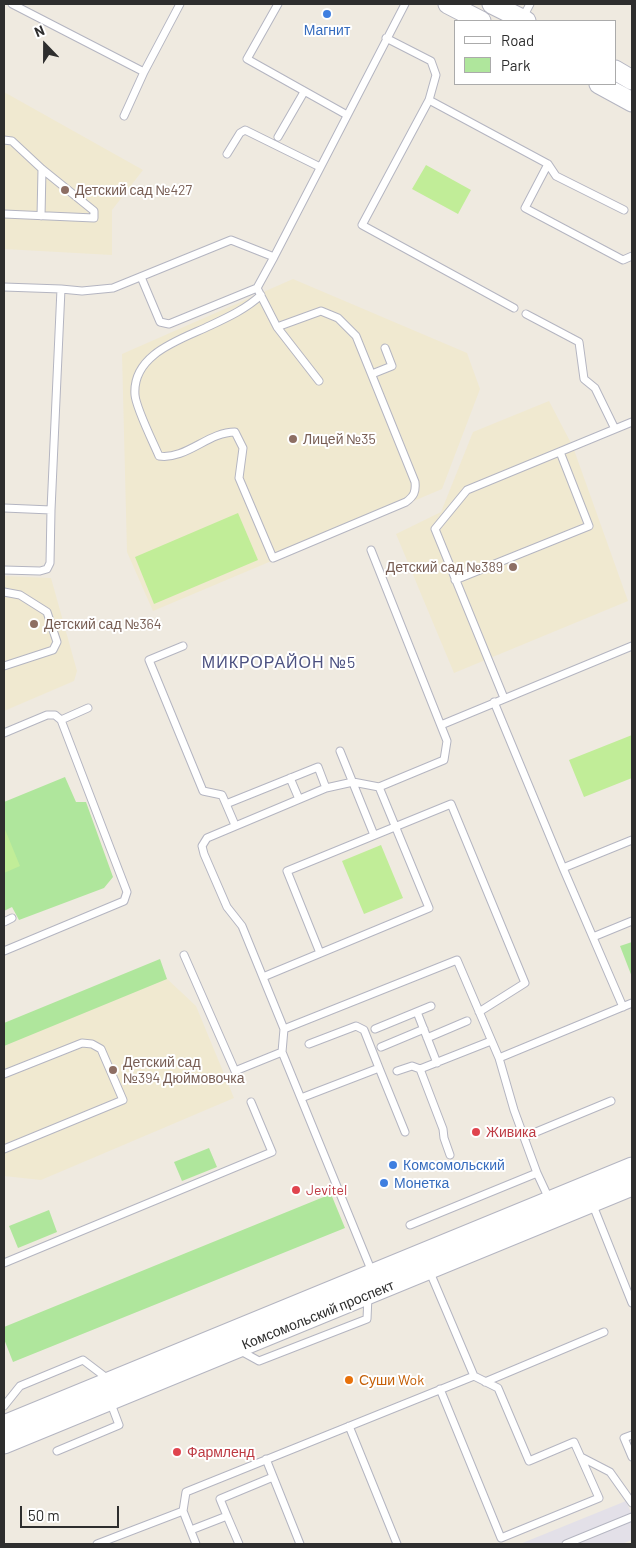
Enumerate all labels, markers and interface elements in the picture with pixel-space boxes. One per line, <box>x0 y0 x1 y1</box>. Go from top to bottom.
marker: Магнит <box>321 8 333 20</box>
north arrow <box>20 20 70 70</box>
legend <box>454 20 616 85</box>
text: N <box>32 21 47 40</box>
place label: Магнит <box>304 22 350 38</box>
text: Road <box>501 31 534 49</box>
text: Park <box>501 56 530 74</box>
place label: Детский сад №427 <box>75 182 192 198</box>
marker: Детский сад №427 <box>59 184 71 196</box>
place label: Лицей №35 <box>303 431 376 447</box>
marker: Лицей №35 <box>287 433 299 445</box>
place label: Детский сад №389 <box>386 559 503 575</box>
marker: Детский сад №389 <box>507 561 519 573</box>
place label: Детский сад №364 <box>44 616 162 632</box>
marker: Детский сад №364 <box>28 618 40 630</box>
district label: МИКРОРАЙОН №5 <box>200 653 358 673</box>
place label: Детский сад №394 Дюймовочка <box>123 1054 245 1086</box>
marker: Детский сад №394 Дюймовочка <box>107 1064 119 1076</box>
place label: Живика <box>486 1124 536 1140</box>
marker: Живика <box>470 1126 482 1138</box>
place label: Комсомольский <box>403 1157 505 1173</box>
marker: Комсомольский <box>387 1159 399 1171</box>
place label: Монетка <box>394 1175 449 1191</box>
marker: Монетка <box>378 1177 390 1189</box>
place label: Jevitel <box>306 1182 347 1198</box>
marker: Jevitel <box>290 1184 302 1196</box>
street label: Комсомольский проспект <box>239 1277 397 1353</box>
place label: Суши Wok <box>359 1372 424 1388</box>
marker: Суши Wok <box>343 1374 355 1386</box>
place label: Фармленд <box>187 1444 255 1460</box>
marker: Фармленд <box>171 1446 183 1458</box>
scale bar <box>22 1496 121 1528</box>
text: 50 m <box>28 1506 60 1524</box>

